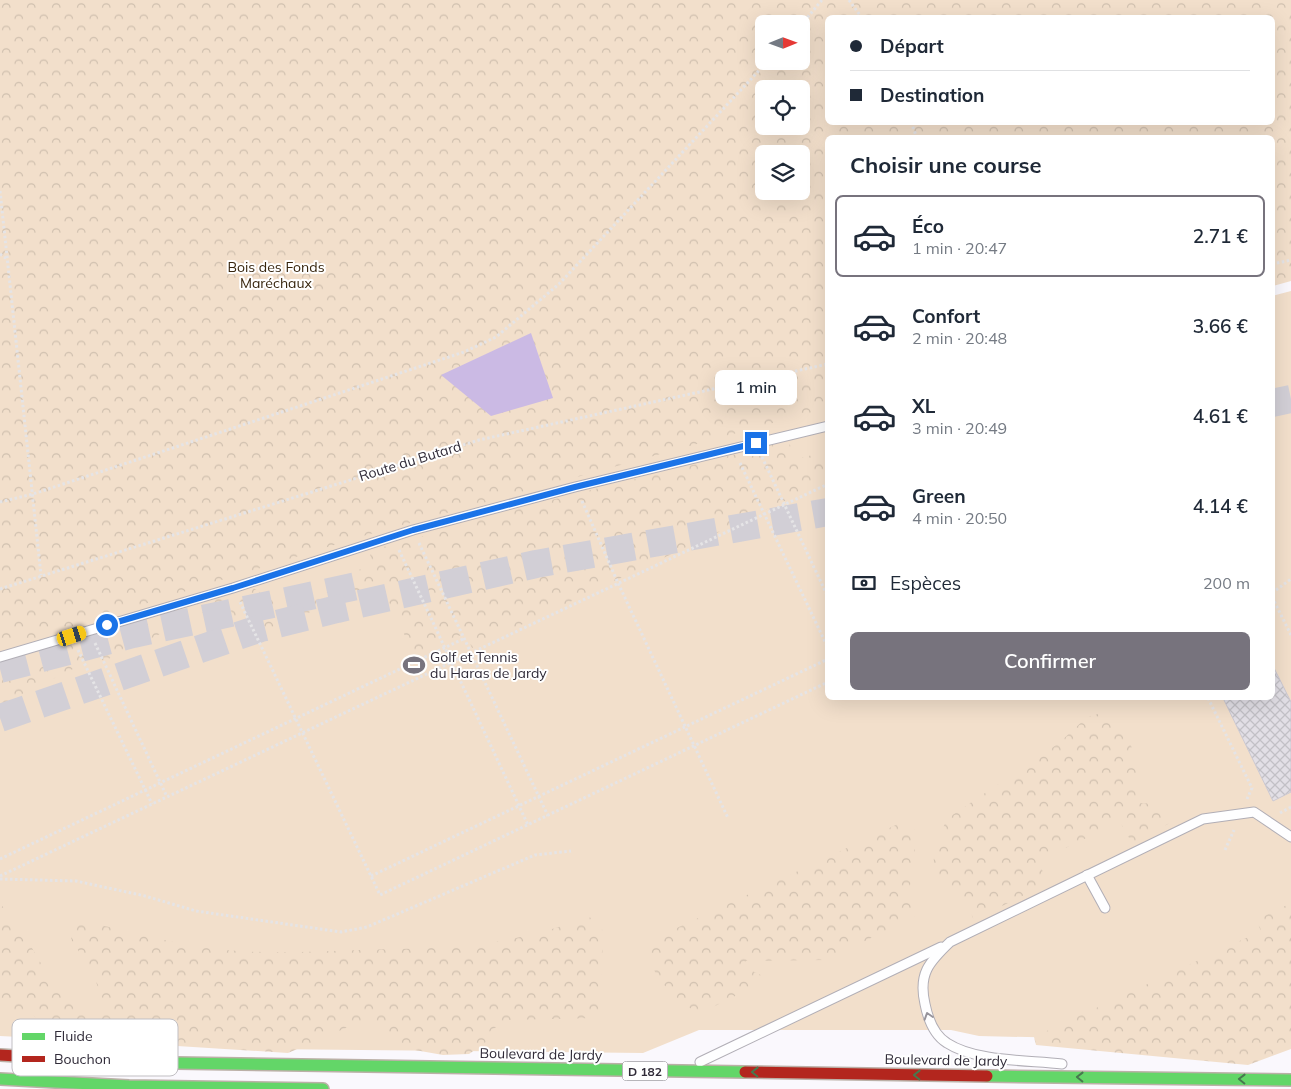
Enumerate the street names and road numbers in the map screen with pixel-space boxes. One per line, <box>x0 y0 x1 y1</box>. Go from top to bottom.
street label: Route du Butard <box>357 437 463 485</box>
street label: Boulevard de Jardy <box>480 1044 603 1064</box>
street label: Boulevard de Jardy <box>885 1050 1008 1070</box>
road number: D 182 <box>622 1062 668 1080</box>

